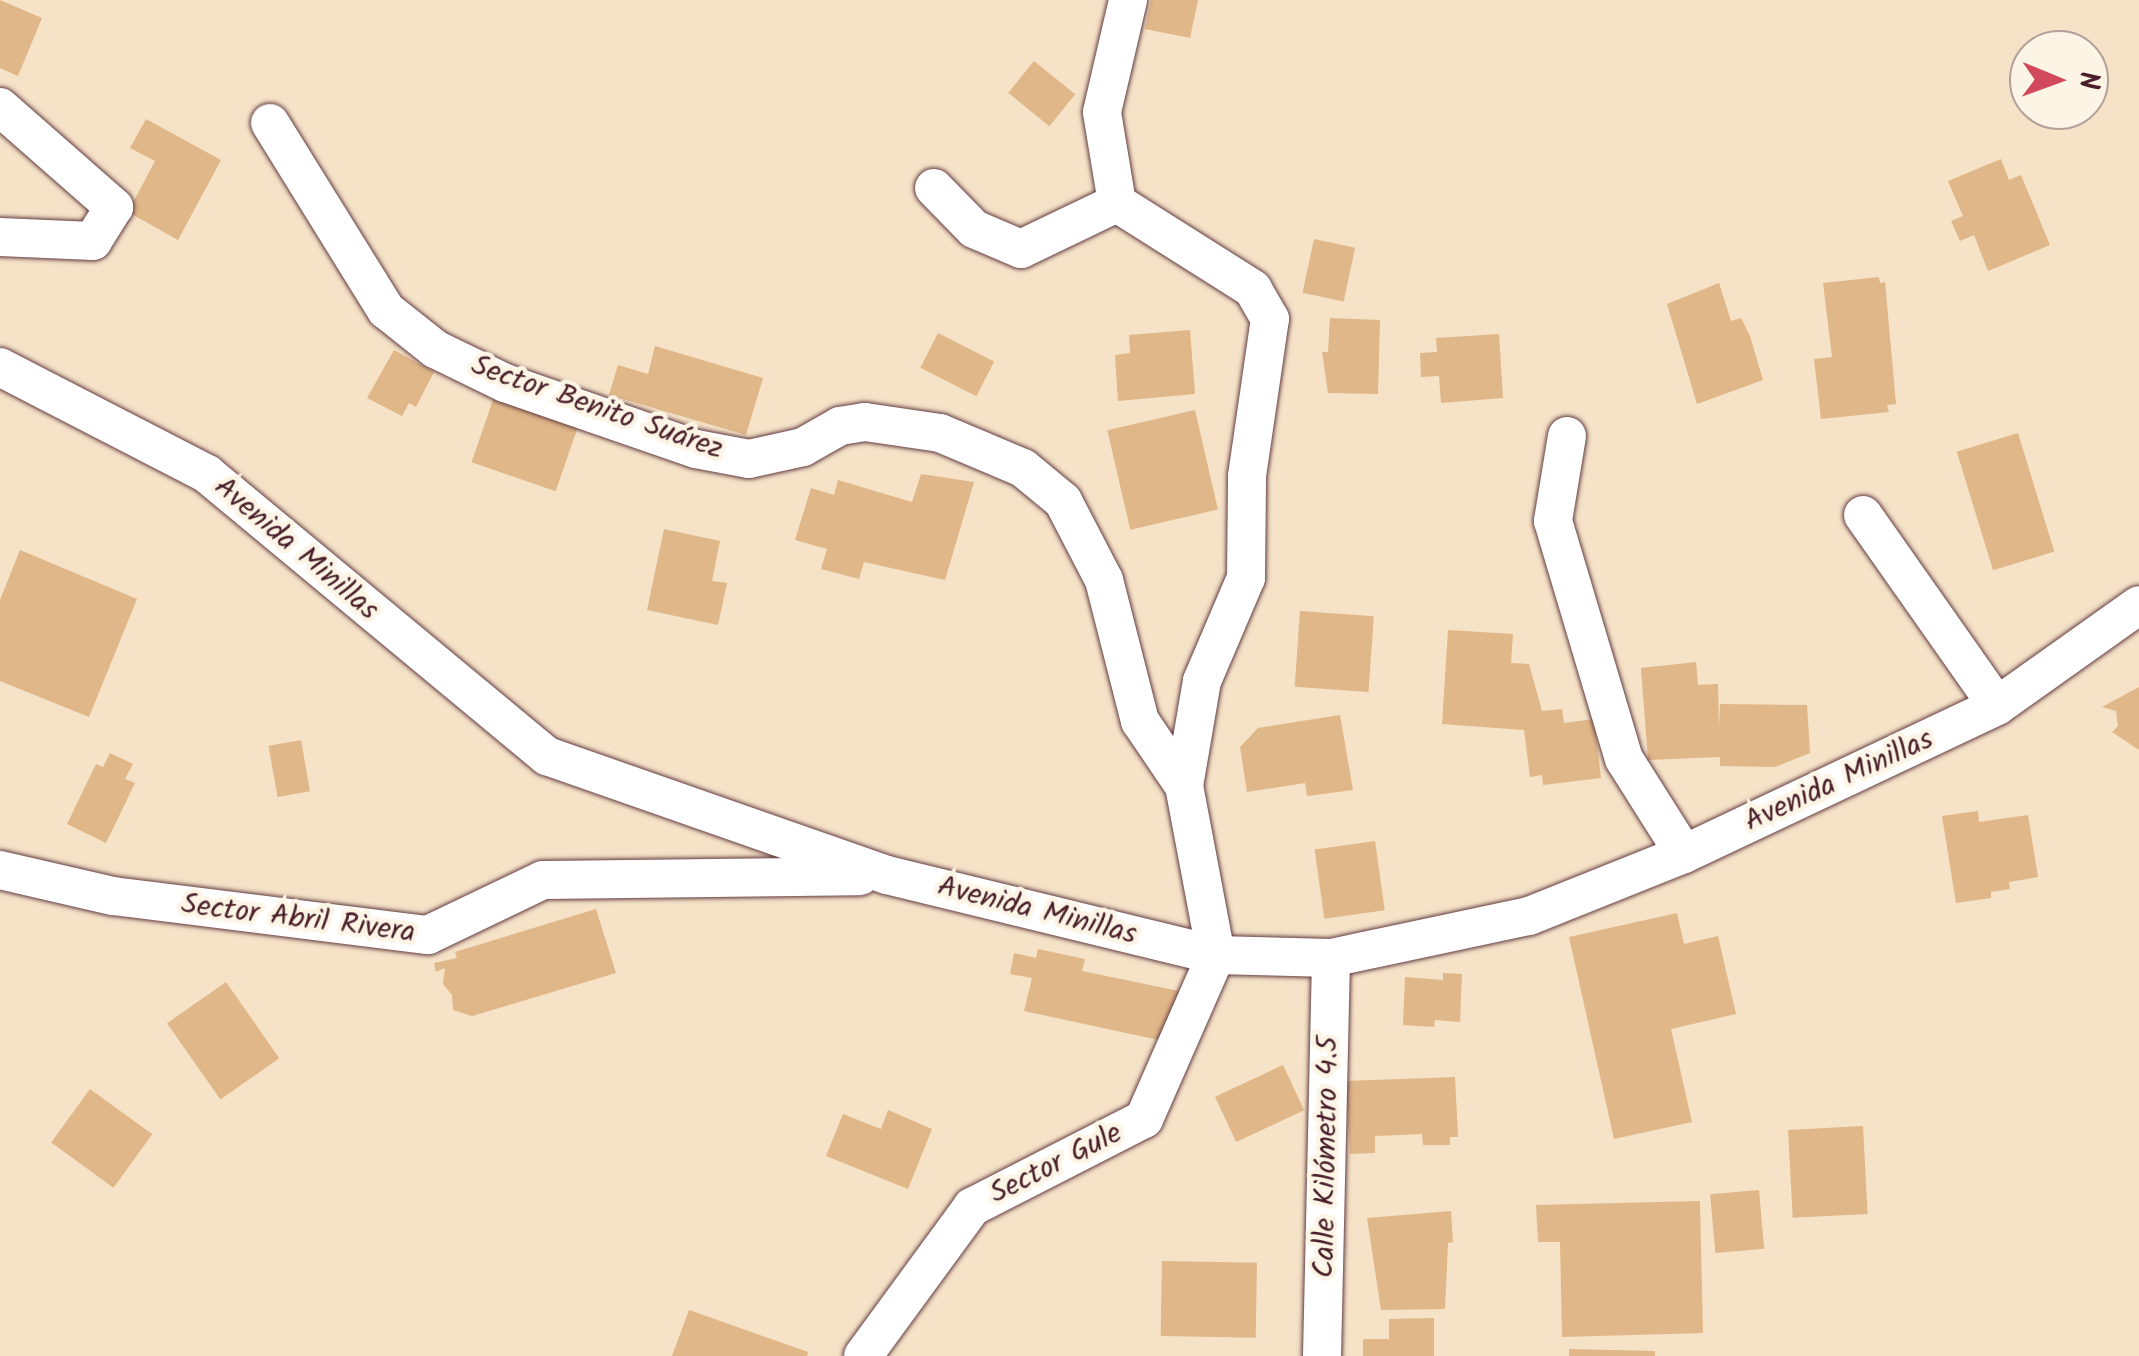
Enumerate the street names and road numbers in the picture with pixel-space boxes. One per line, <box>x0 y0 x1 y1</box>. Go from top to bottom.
street label: Sector Benito Suárez <box>466 348 728 468</box>
street label: Avenida Minillas <box>206 470 386 628</box>
street label: Avenida Minillas <box>1739 722 1939 840</box>
street label: Avenida Minillas <box>934 869 1140 953</box>
street label: Sector Abril Rivera <box>179 887 417 951</box>
street label: Calle Kilómetro 4.5 <box>1307 1036 1347 1278</box>
street label: Sector Gule <box>984 1115 1128 1213</box>

